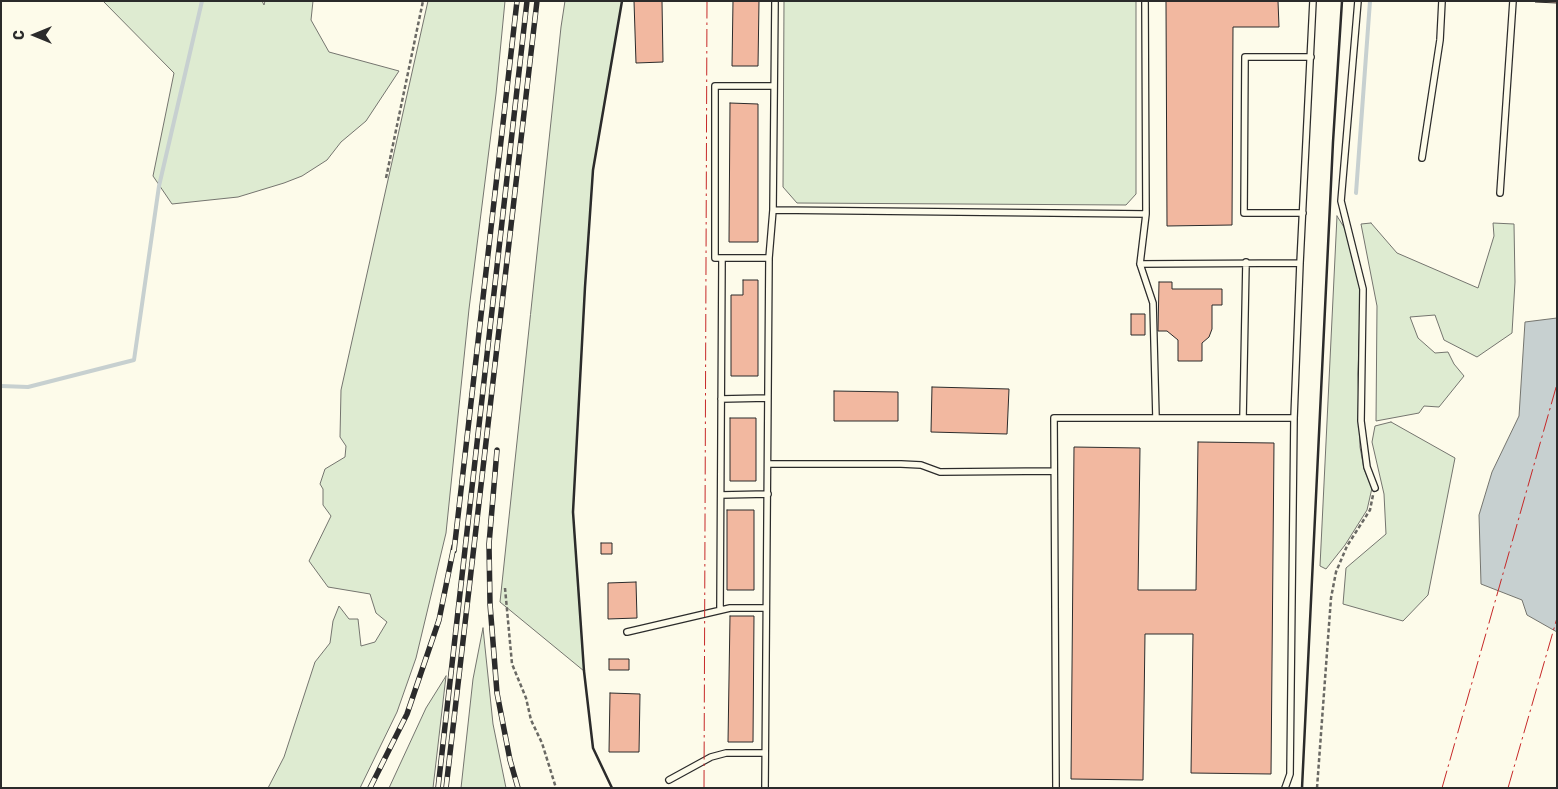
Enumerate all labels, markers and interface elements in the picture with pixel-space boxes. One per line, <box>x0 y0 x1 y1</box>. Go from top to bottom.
north arrow <box>10 10 60 60</box>
text: С <box>11 30 28 40</box>

